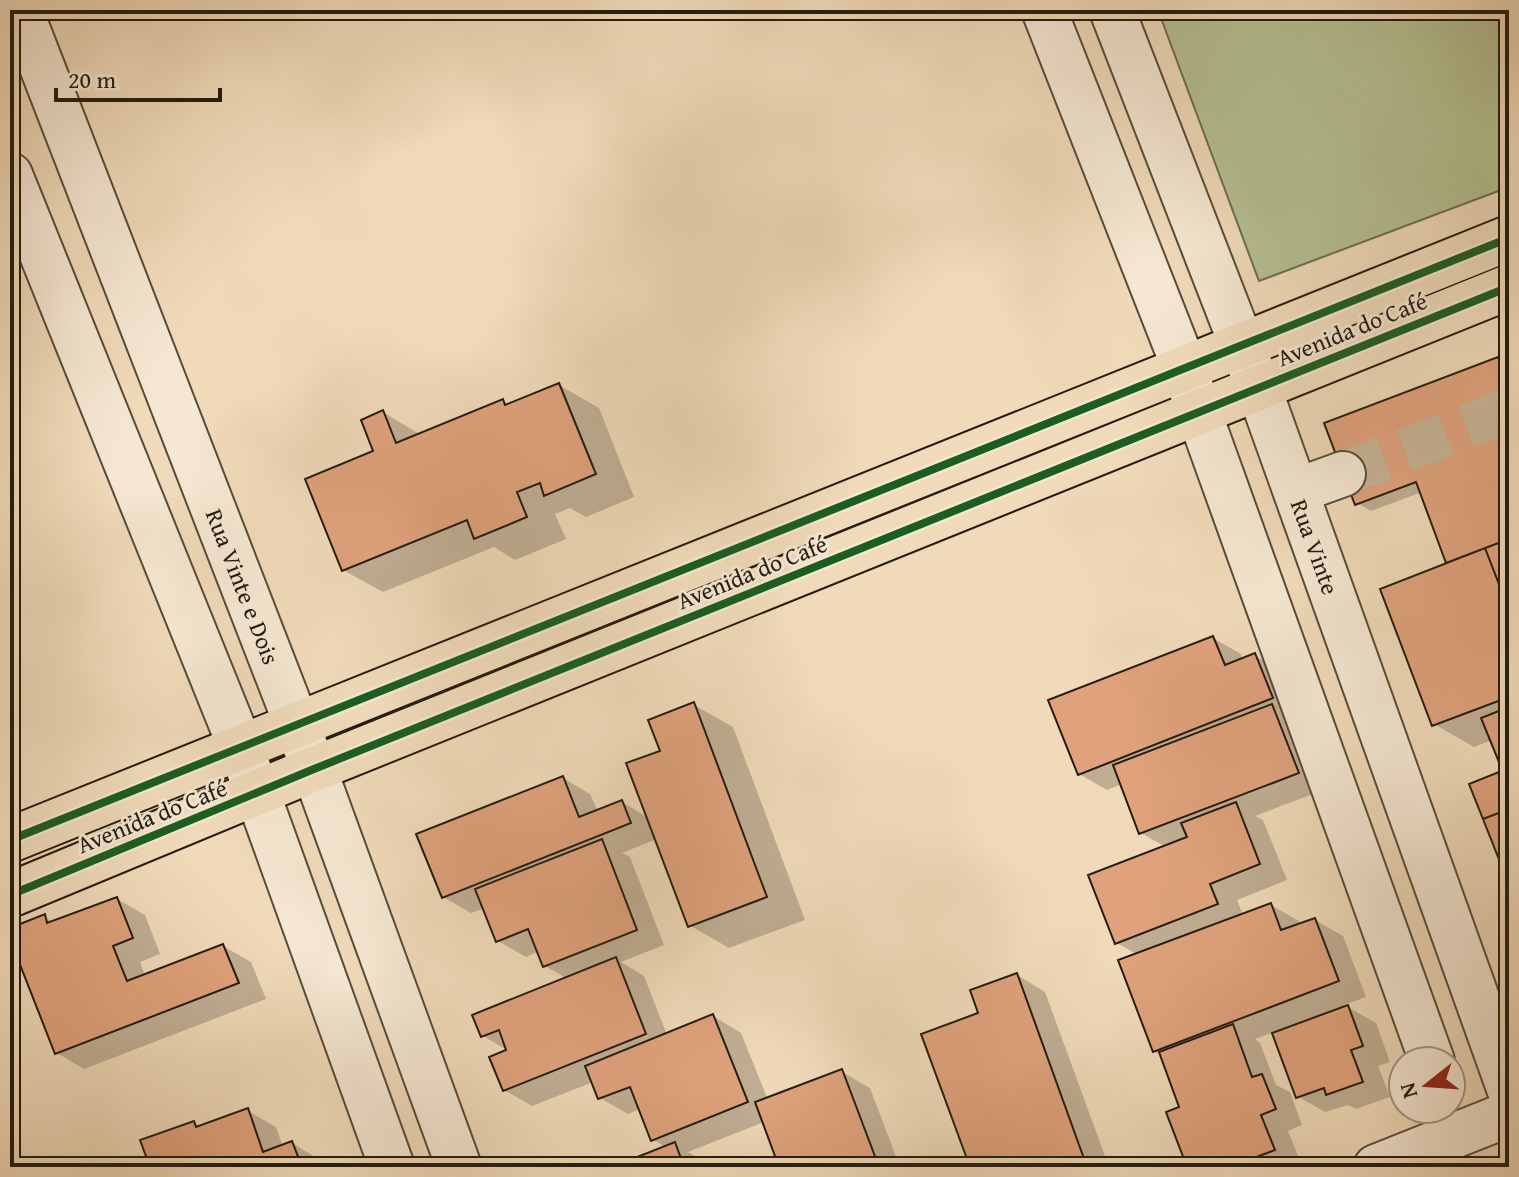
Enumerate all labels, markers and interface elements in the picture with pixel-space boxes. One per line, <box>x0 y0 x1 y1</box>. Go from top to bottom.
scale bar <box>56 52 220 102</box>
text: 20 m <box>68 62 116 97</box>
street label: Avenida do Café <box>1272 283 1432 375</box>
street label: Rua Vinte <box>1282 494 1349 599</box>
street label: Rua Vinte e Dois <box>197 503 289 669</box>
street label: Avenida do Café <box>672 526 832 618</box>
street label: Avenida do Café <box>72 770 232 862</box>
north arrow <box>1387 1045 1467 1125</box>
text: N <box>1390 1079 1425 1103</box>

